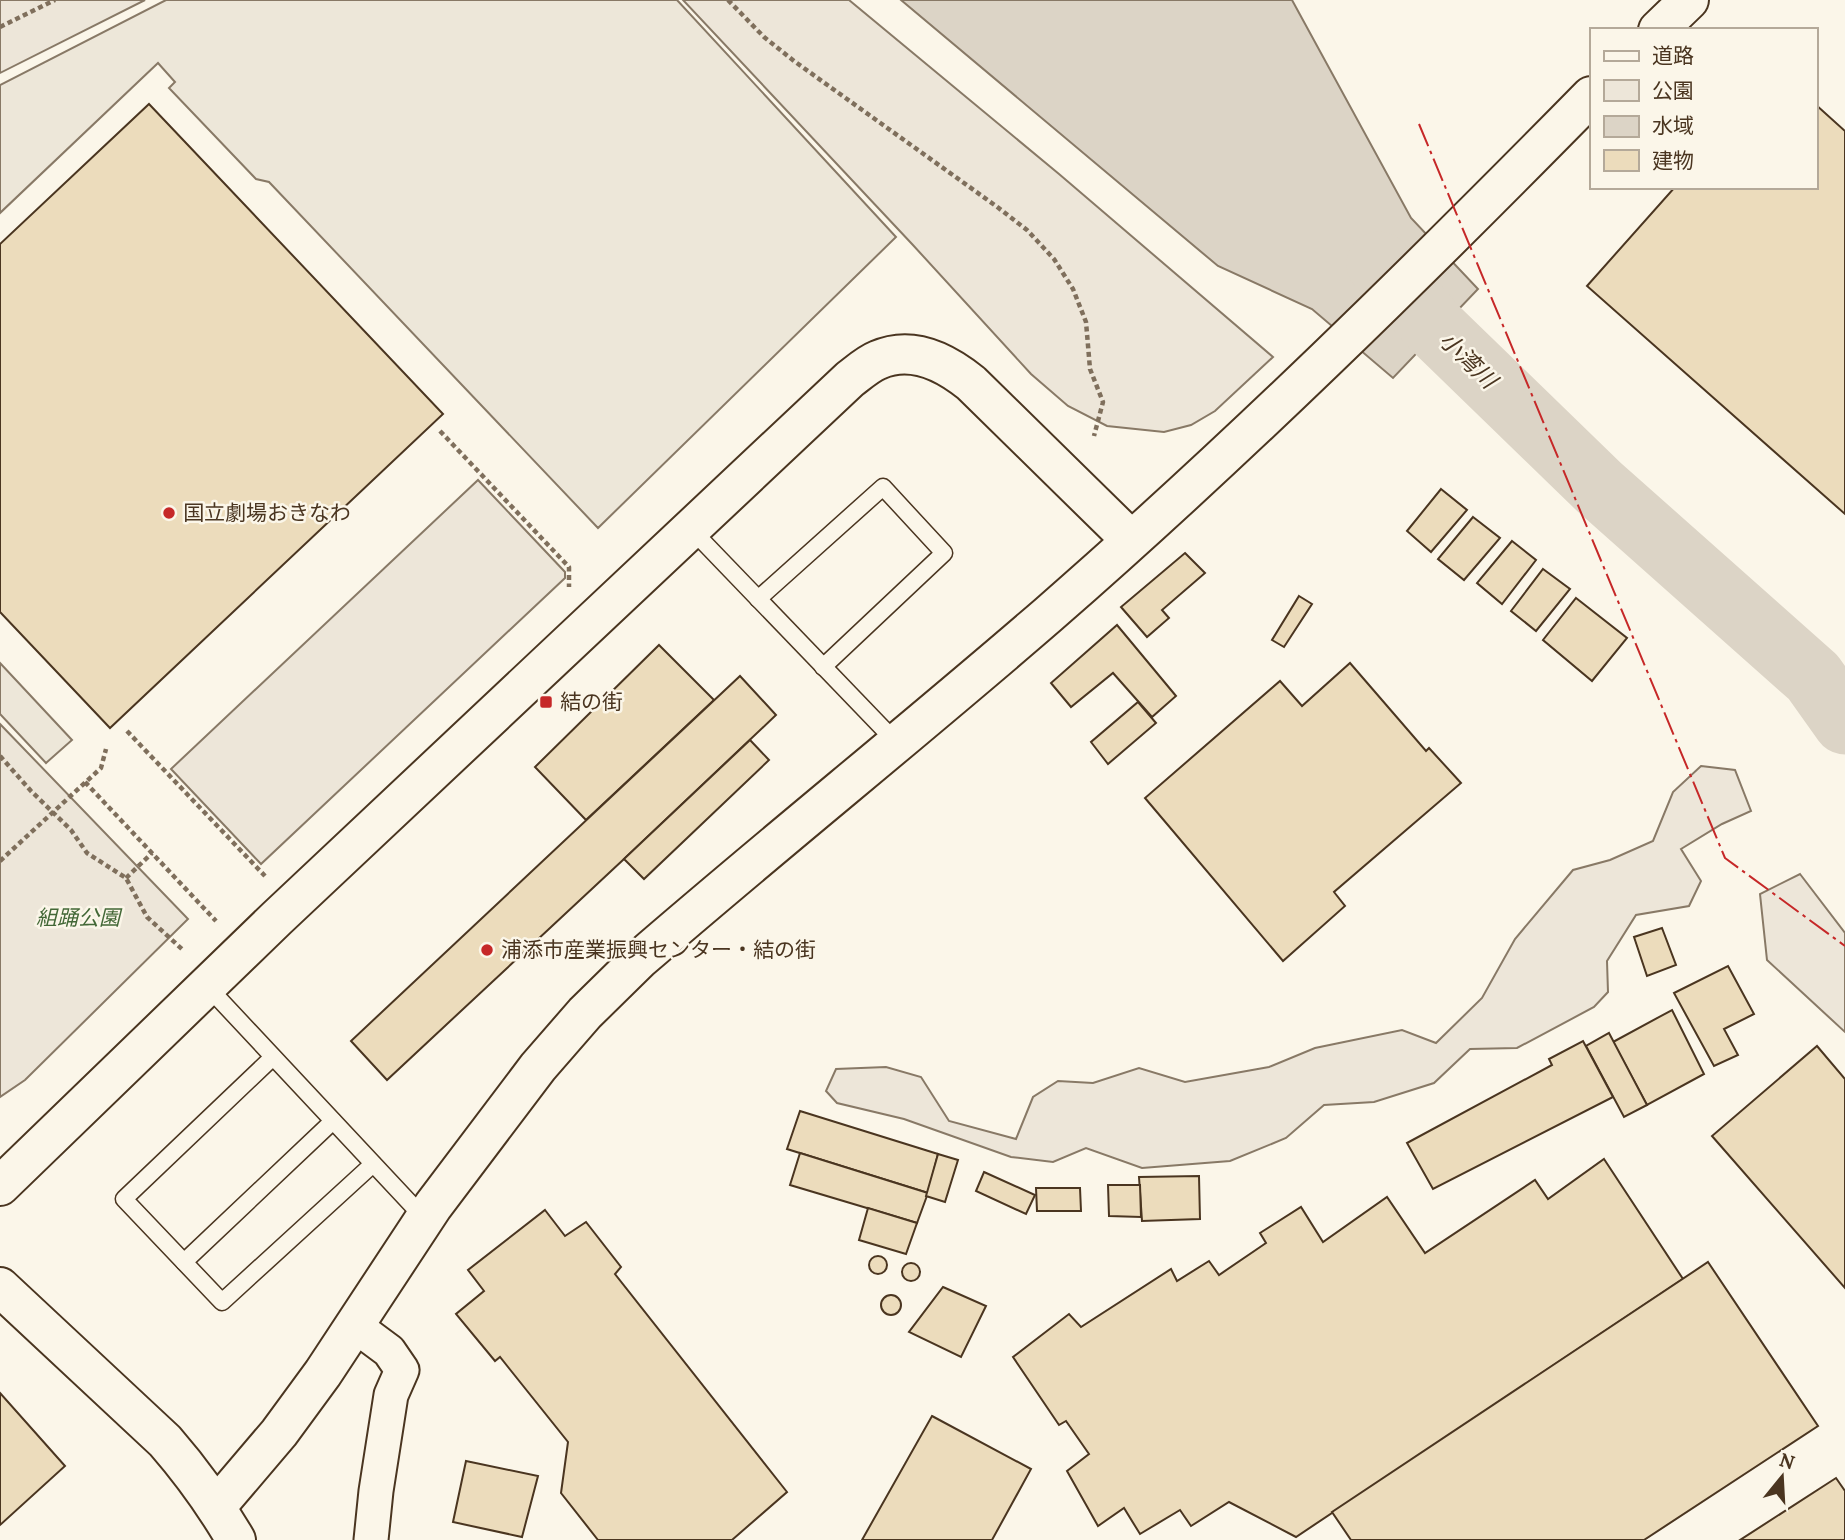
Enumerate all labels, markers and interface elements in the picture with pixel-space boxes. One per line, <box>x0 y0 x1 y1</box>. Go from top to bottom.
legend <box>1590 28 1817 189</box>
text: 道路 <box>1652 42 1694 69</box>
text: 公園 <box>1652 77 1694 104</box>
text: 水域 <box>1652 112 1694 139</box>
text: 建物 <box>1652 147 1694 174</box>
water label: 小湾川 <box>1433 325 1505 396</box>
place label: 国立劇場おきなわ <box>183 499 351 526</box>
marker: 国立劇場おきなわ <box>161 505 177 521</box>
place label: 結の街 <box>560 688 623 715</box>
marker: 結の街 <box>538 694 554 710</box>
park label: 組踊公園 <box>36 904 123 931</box>
place label: 浦添市産業振興センター・結の街 <box>501 936 816 963</box>
marker: 浦添市産業振興センター・結の街 <box>479 942 495 958</box>
north arrow <box>1747 1442 1817 1512</box>
text: N <box>1777 1447 1798 1475</box>

